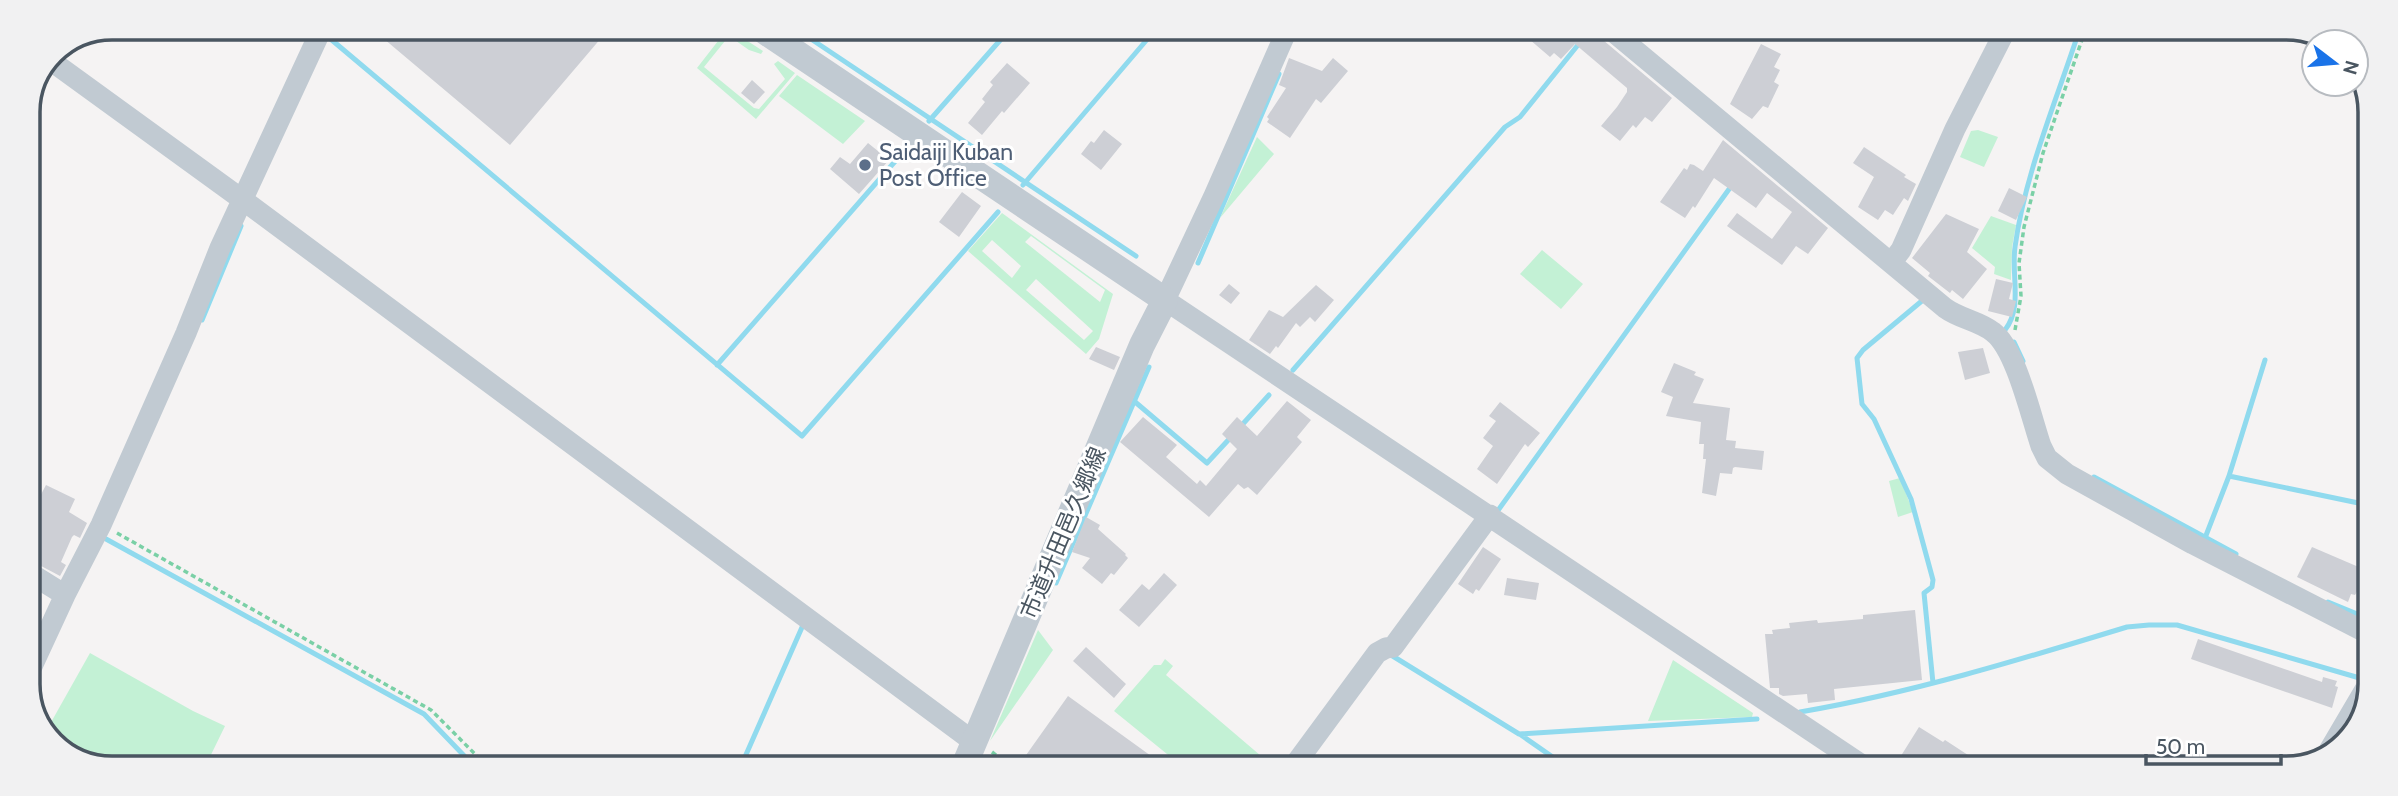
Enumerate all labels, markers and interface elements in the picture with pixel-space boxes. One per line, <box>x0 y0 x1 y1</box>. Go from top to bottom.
north arrow <box>2300 28 2370 98</box>
text: N <box>2338 58 2364 77</box>
place label: Saidaiji Kuban Post Office <box>879 138 1013 192</box>
marker: Saidaiji Kuban Post Office <box>857 157 873 173</box>
street label: 市道升田邑久郷線 <box>1014 443 1112 623</box>
scale bar <box>2146 722 2281 766</box>
text: 50 m <box>2156 734 2205 759</box>

